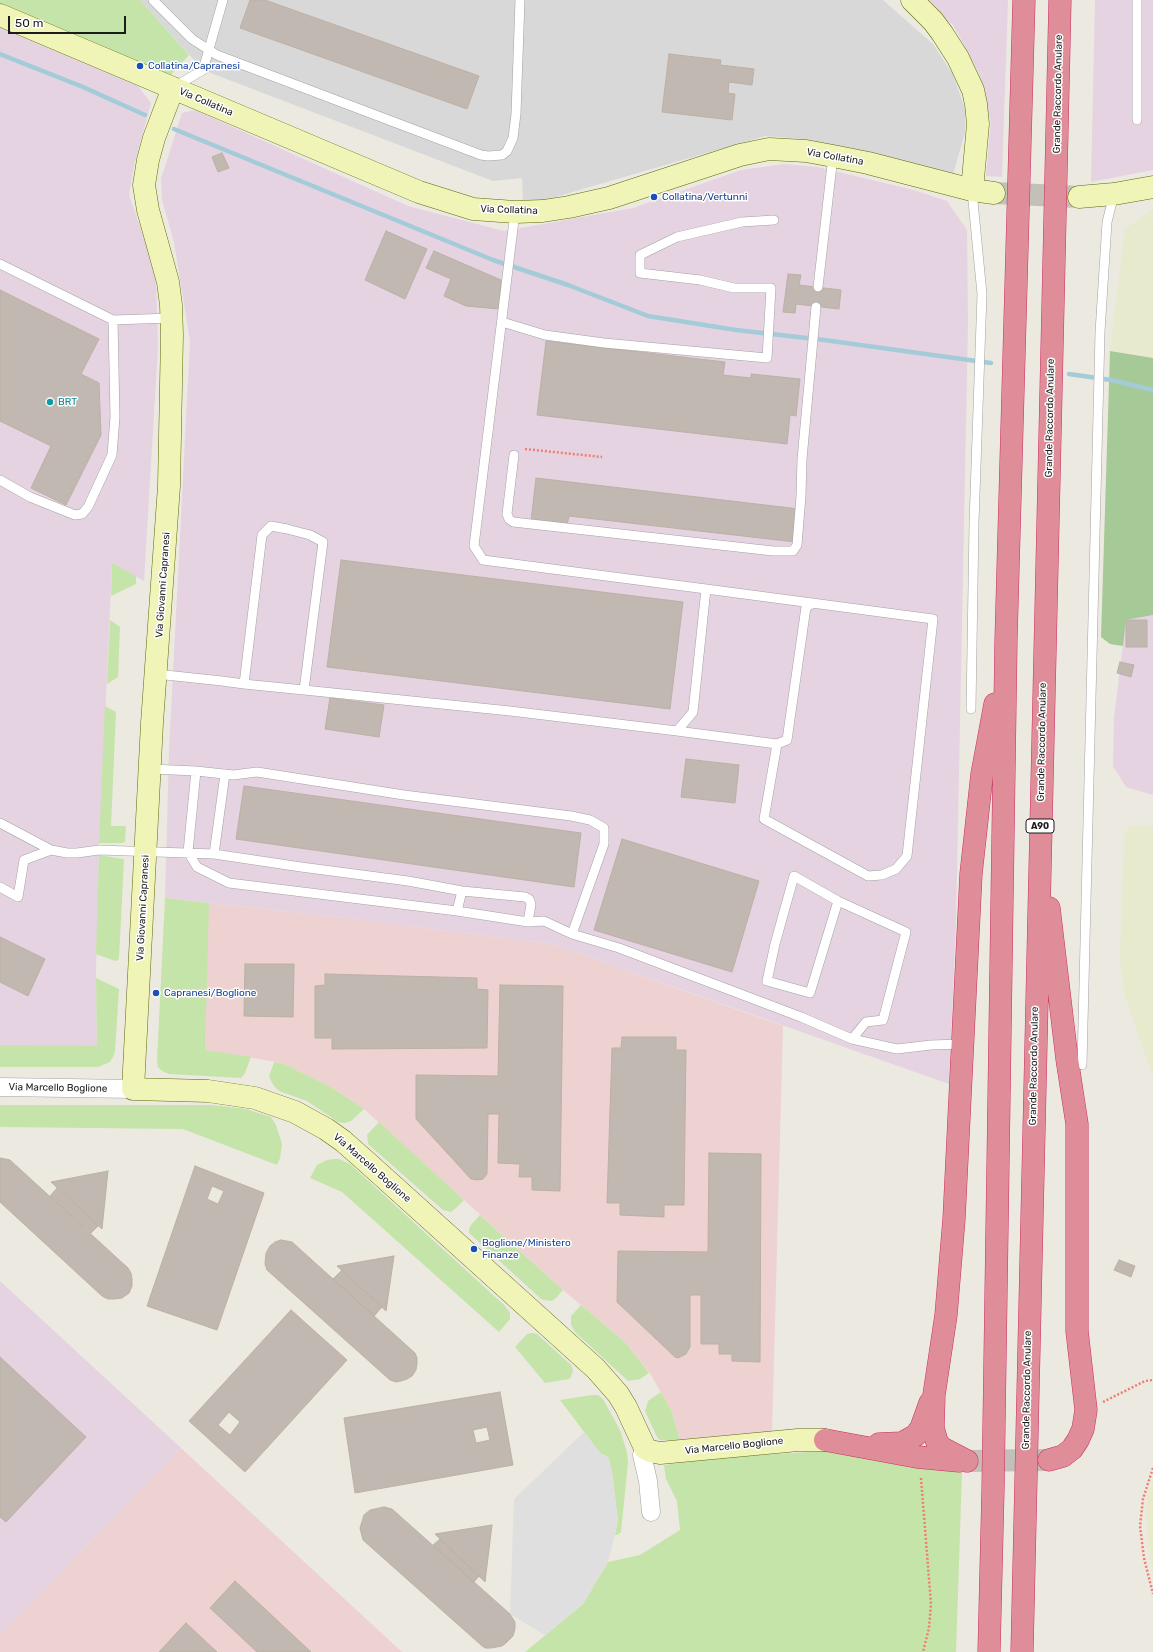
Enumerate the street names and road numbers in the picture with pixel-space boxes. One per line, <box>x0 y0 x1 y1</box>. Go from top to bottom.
street label: Grande Raccordo Anulare <box>1051 34 1065 154</box>
street label: Via Collatina <box>177 85 235 119</box>
street label: Via Collatina <box>806 146 864 168</box>
street label: Via Collatina <box>480 203 538 217</box>
street label: Grande Raccordo Anulare <box>1043 358 1057 478</box>
street label: Via Giovanni Capranesi <box>153 532 173 638</box>
street label: Grande Raccordo Anulare <box>1035 682 1049 802</box>
road number: A90 <box>1026 819 1054 833</box>
street label: Via Giovanni Capranesi <box>134 855 152 961</box>
street label: Grande Raccordo Anulare <box>1027 1006 1041 1126</box>
street label: Via Marcello Boglione <box>8 1081 108 1095</box>
street label: Via Marcello Boglione <box>331 1131 413 1205</box>
street label: Grande Raccordo Anulare <box>1020 1330 1034 1450</box>
street label: Via Marcello Boglione <box>684 1435 784 1457</box>

